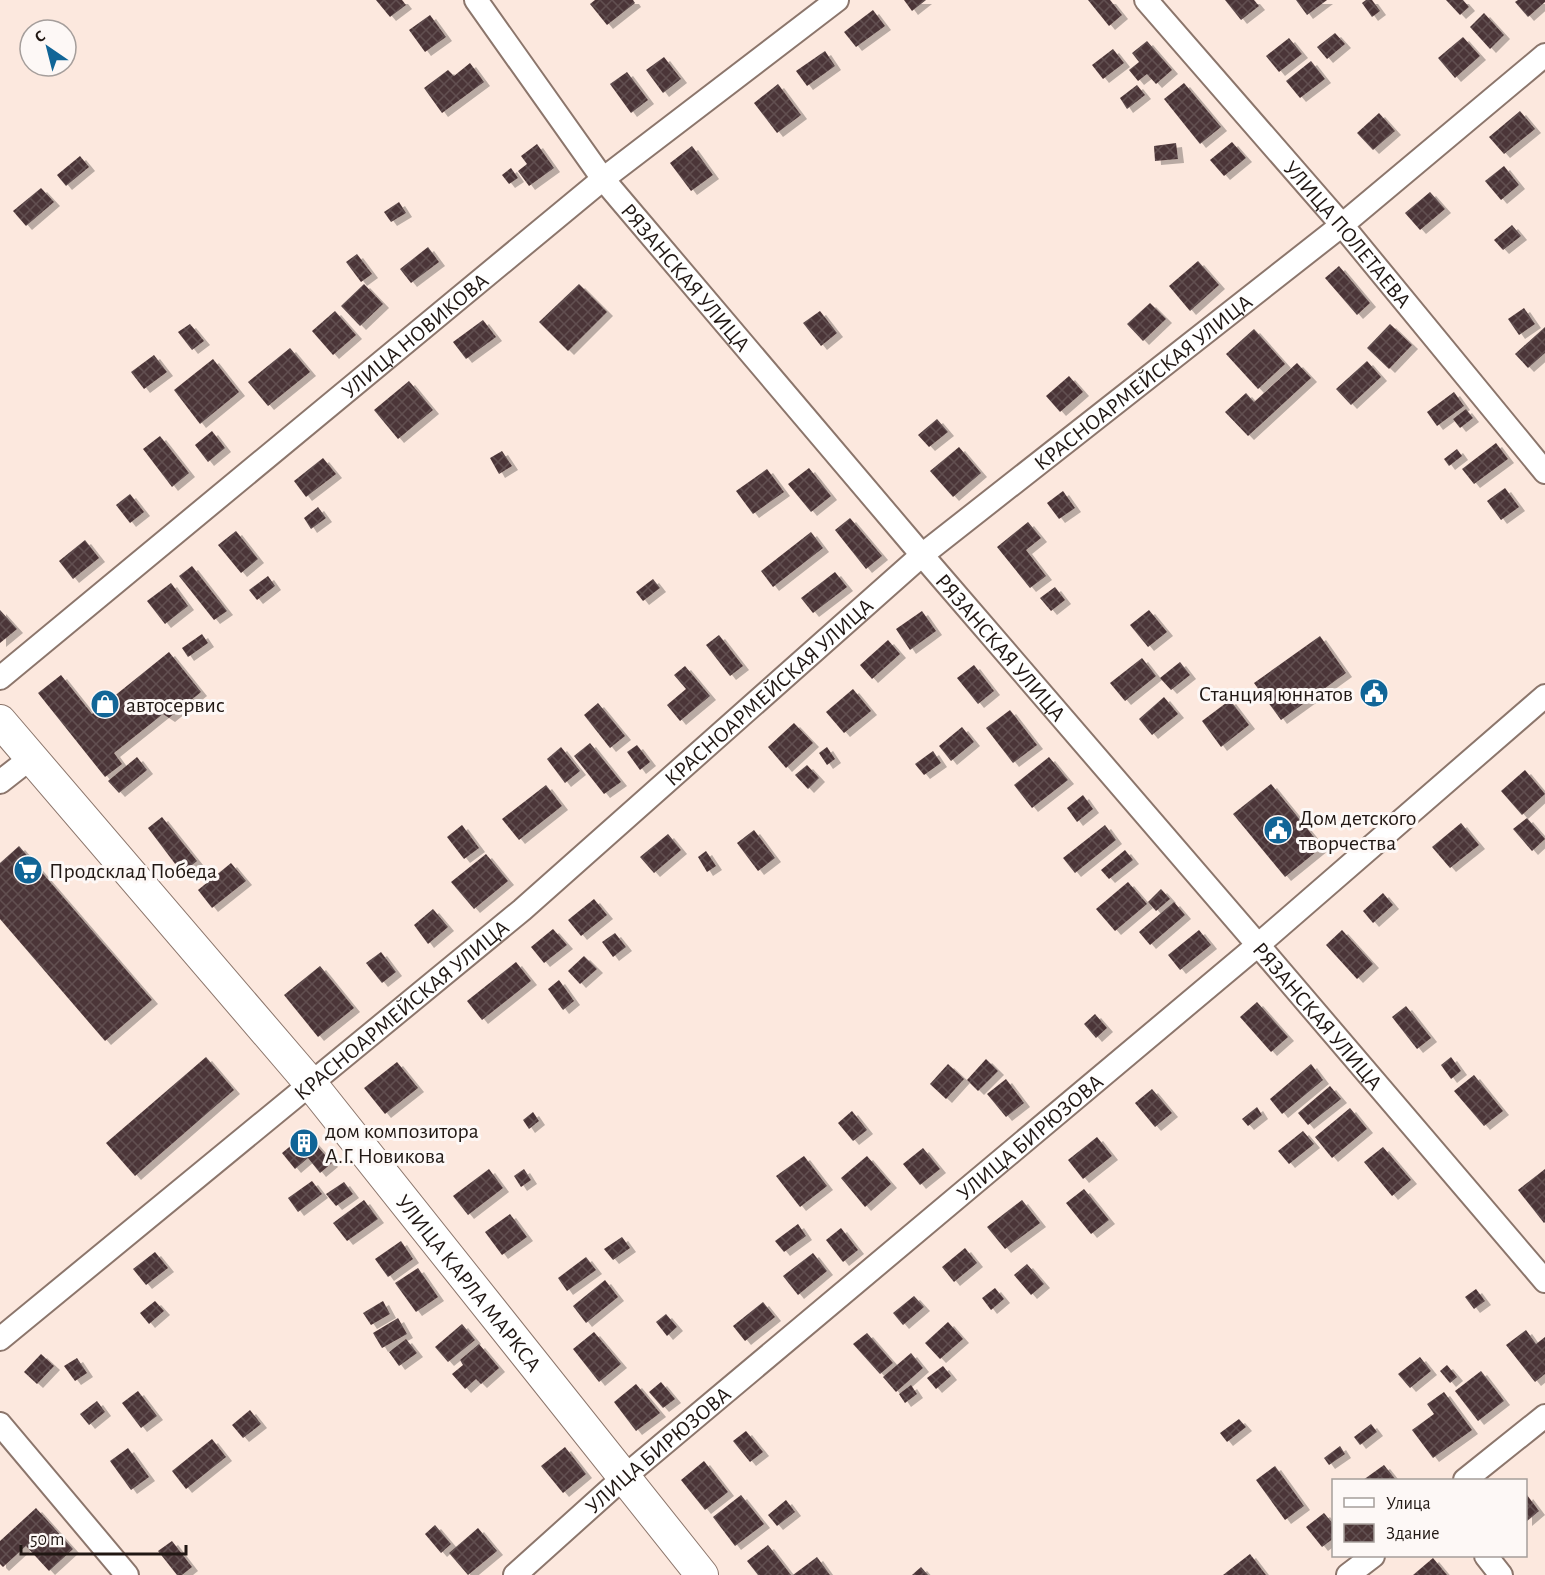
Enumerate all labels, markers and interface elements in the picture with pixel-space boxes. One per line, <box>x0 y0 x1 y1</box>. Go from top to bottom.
north arrow <box>18 18 78 78</box>
text: С <box>32 27 48 46</box>
street label: УЛИЦА ПОЛЕТАЕВА <box>1279 157 1415 312</box>
street label: РЯЗАНСКАЯ УЛИЦА <box>617 199 754 356</box>
street label: УЛИЦА НОВИКОВА <box>338 269 493 403</box>
street label: КРАСНОАРМЕЙСКАЯ УЛИЦА <box>1030 290 1256 475</box>
street label: РЯЗАНСКАЯ УЛИЦА <box>931 570 1070 725</box>
street label: КРАСНОАРМЕЙСКАЯ УЛИЦА <box>661 594 877 790</box>
public building icon: Станция юннатов <box>1358 677 1390 709</box>
place label: Станция юннатов <box>1199 683 1353 705</box>
shop icon: автосервис <box>89 688 121 720</box>
place label: автосервис <box>126 694 225 716</box>
place label: Дом детского творчества <box>1298 807 1416 854</box>
public building icon: Дом детского творчества <box>1262 814 1294 846</box>
supermarket icon: Продсклад Победа <box>12 854 44 886</box>
place label: Продсклад Победа <box>49 860 217 882</box>
street label: КРАСНОАРМЕЙСКАЯ УЛИЦА <box>290 916 513 1105</box>
street label: РЯЗАНСКАЯ УЛИЦА <box>1249 938 1386 1094</box>
street label: УЛИЦА БИРЮЗОВА <box>953 1070 1107 1205</box>
place label: дом композитора А.Г. Новикова <box>325 1120 479 1167</box>
building icon: дом композитора А.Г. Новикова <box>288 1127 320 1159</box>
street label: УЛИЦА КАРЛА МАРКСА <box>392 1191 545 1376</box>
street label: УЛИЦА БИРЮЗОВА <box>582 1383 735 1518</box>
legend <box>1332 1479 1527 1557</box>
text: Улица <box>1386 1495 1431 1513</box>
scale bar <box>21 1518 186 1556</box>
text: Здание <box>1386 1525 1440 1543</box>
text: 50 m <box>30 1531 64 1549</box>

